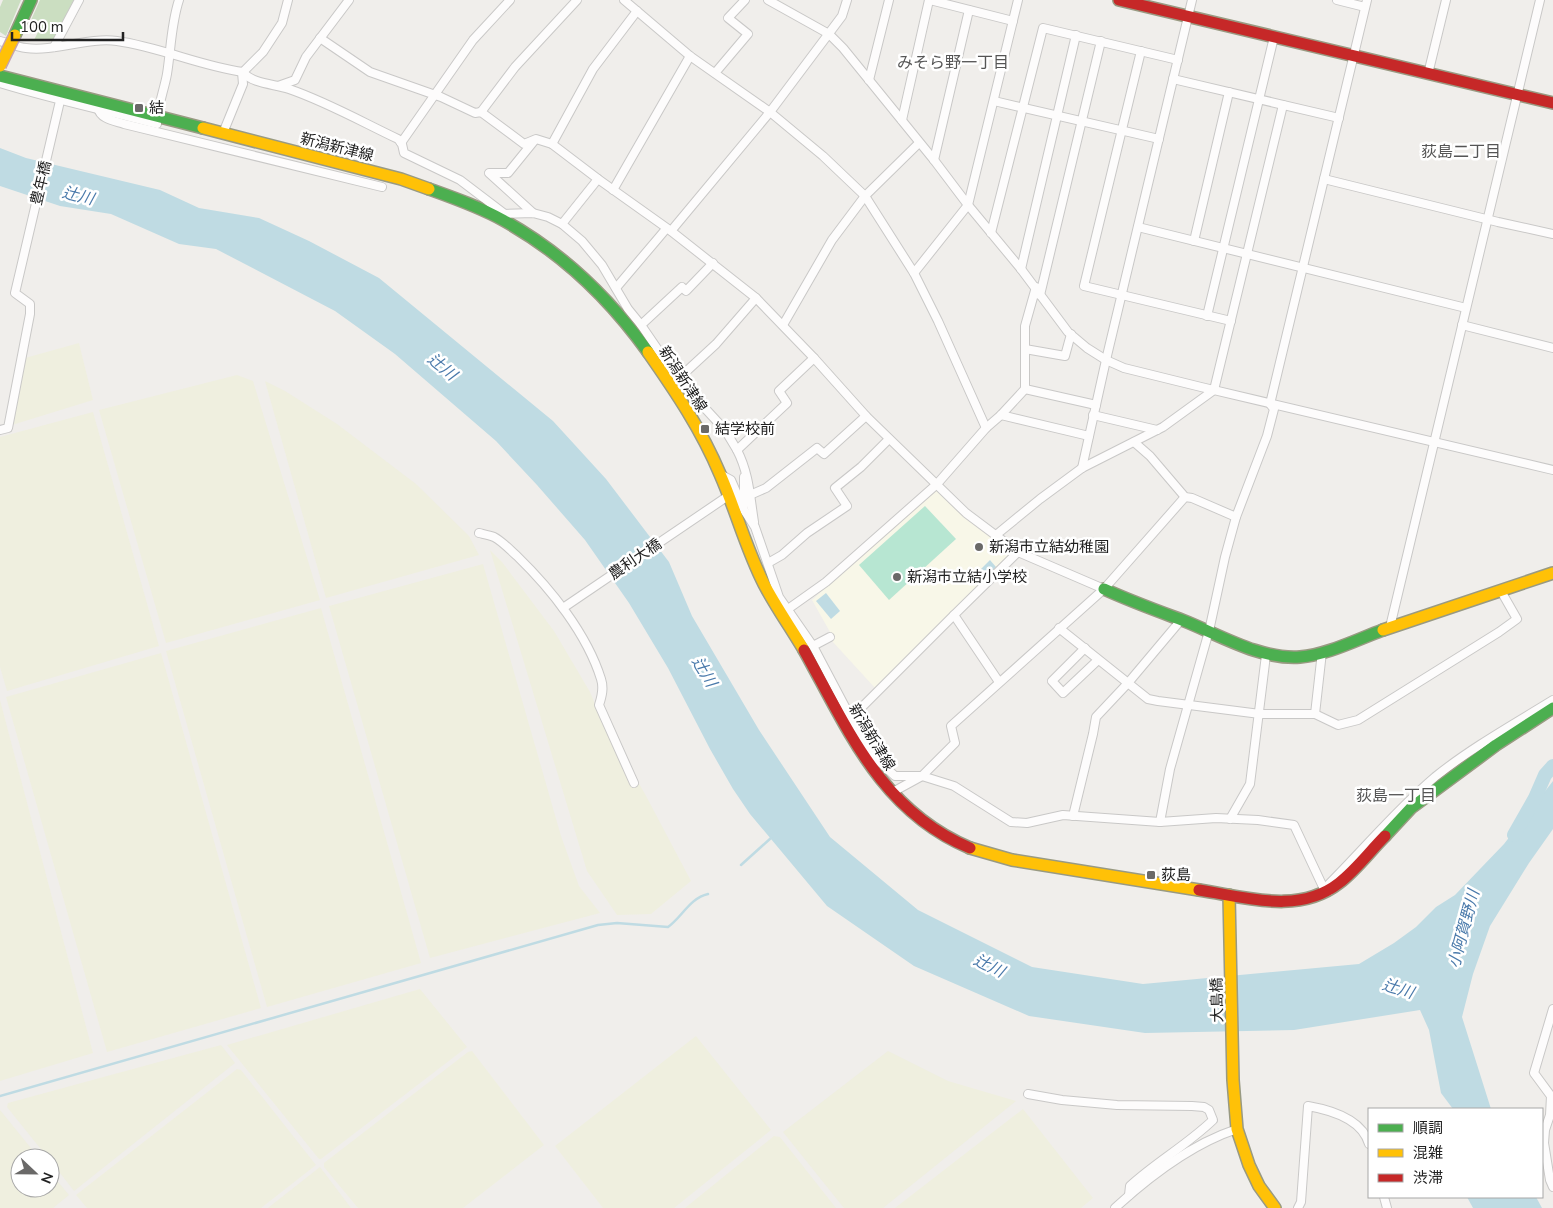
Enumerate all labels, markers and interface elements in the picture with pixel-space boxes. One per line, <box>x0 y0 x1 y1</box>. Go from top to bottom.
scale bar <box>12 10 124 42</box>
text: 100 m <box>20 17 64 37</box>
district label: みそら野一丁目 <box>897 52 1009 74</box>
place label: 結 <box>149 98 164 118</box>
marker: 結 <box>133 102 145 114</box>
street label: 新潟新津線 <box>298 128 376 166</box>
district label: 荻島二丁目 <box>1421 141 1501 163</box>
street label: 豊年橋 <box>26 159 56 207</box>
water label: 辻川 <box>60 181 98 211</box>
street label: 新潟新津線 <box>654 342 712 416</box>
water label: 辻川 <box>423 348 463 387</box>
place label: 結学校前 <box>715 419 775 439</box>
marker: 結学校前 <box>699 423 711 435</box>
street label: 農利大橋 <box>605 534 665 584</box>
place label: 新潟市立結幼稚園 <box>989 537 1109 557</box>
marker: 新潟市立結幼稚園 <box>973 541 985 553</box>
place label: 新潟市立結小学校 <box>907 567 1027 587</box>
marker: 新潟市立結小学校 <box>891 571 903 583</box>
water label: 辻川 <box>686 653 723 693</box>
street label: 新潟新津線 <box>844 700 900 774</box>
district label: 荻島一丁目 <box>1356 785 1436 807</box>
place label: 荻島 <box>1161 865 1191 885</box>
marker: 荻島 <box>1145 869 1157 881</box>
water label: 小阿賀野川 <box>1443 886 1485 970</box>
water label: 辻川 <box>970 949 1010 984</box>
water label: 辻川 <box>1379 974 1418 1005</box>
street label: 大島橋 <box>1207 977 1227 1023</box>
legend <box>1368 1108 1543 1198</box>
text: 順調 <box>1413 1118 1443 1138</box>
text: 混雑 <box>1413 1143 1443 1163</box>
north arrow <box>10 1148 60 1198</box>
text: 渋滞 <box>1413 1168 1443 1188</box>
text: N <box>36 1169 57 1186</box>

